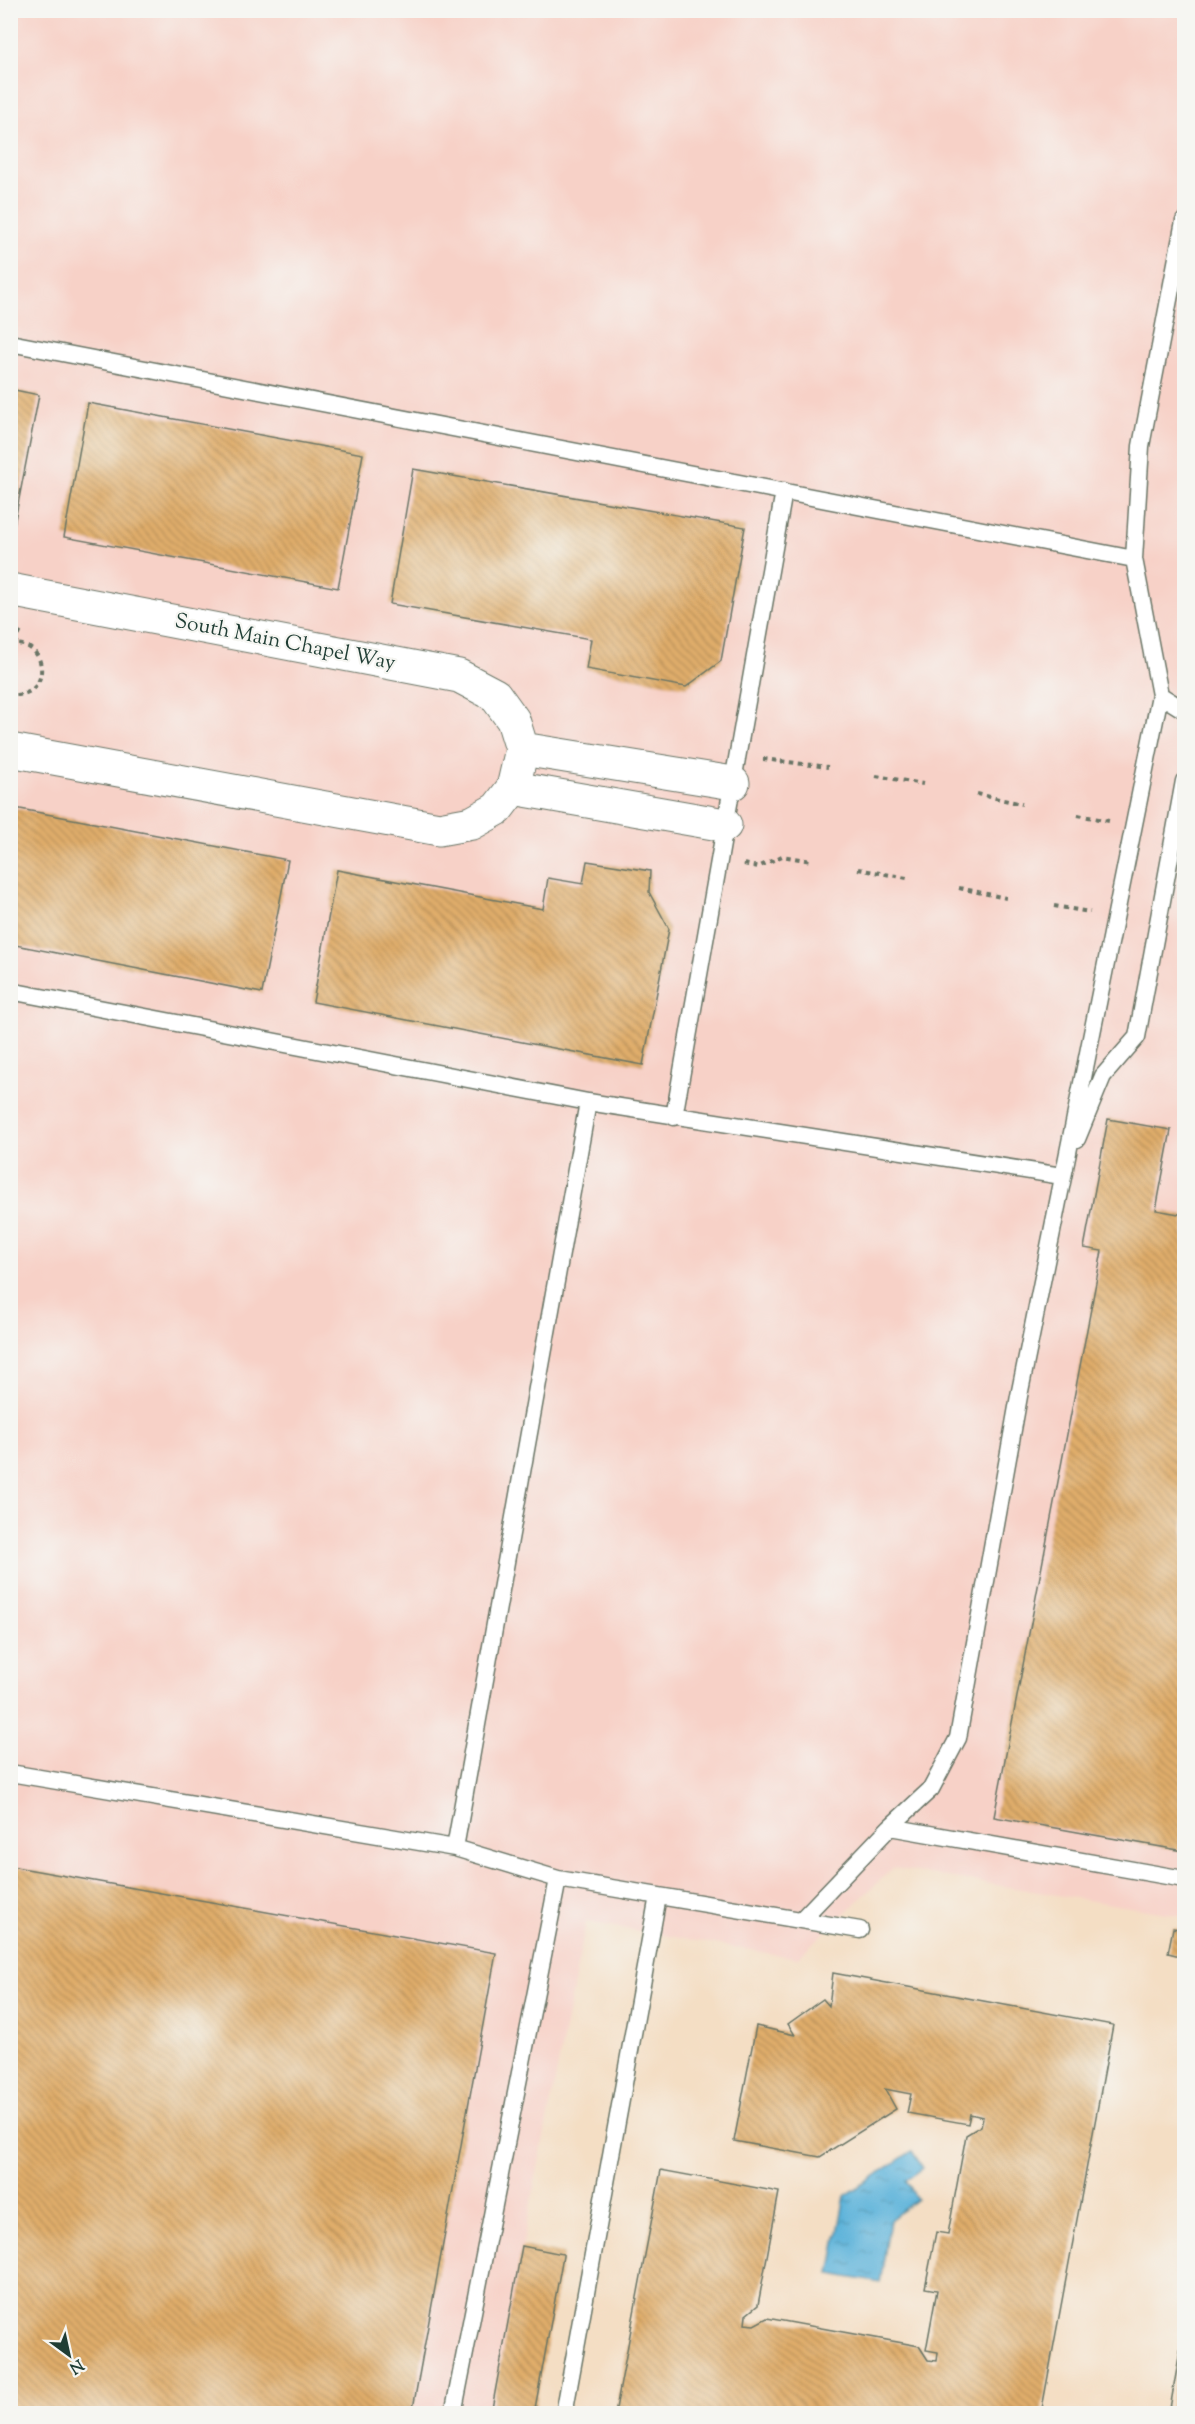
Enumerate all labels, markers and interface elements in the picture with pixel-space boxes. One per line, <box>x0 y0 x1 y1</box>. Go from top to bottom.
street label: South Main Chapel Way <box>172 607 398 679</box>
north arrow <box>39 2325 99 2385</box>
text: N <box>64 2352 87 2379</box>

